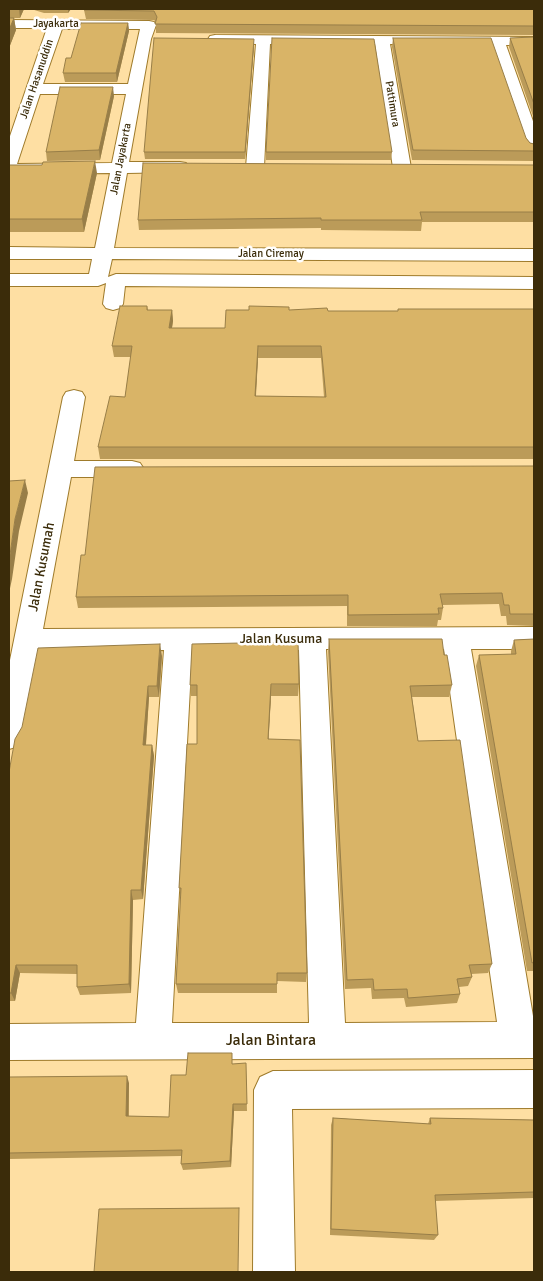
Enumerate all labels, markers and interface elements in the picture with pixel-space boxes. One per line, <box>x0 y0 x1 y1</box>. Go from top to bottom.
street label: Jayakarta <box>33 17 79 31</box>
street label: Jalan Hasanuddin <box>17 37 57 121</box>
street label: Pattimura <box>382 80 402 128</box>
street label: Jalan Jayakarta <box>108 122 134 196</box>
street label: Jalan Ciremay <box>238 247 304 261</box>
street label: Jalan Kusumah <box>25 521 59 613</box>
street label: Jalan Kusuma <box>240 631 322 647</box>
street label: Jalan Bintara <box>226 1031 316 1051</box>

